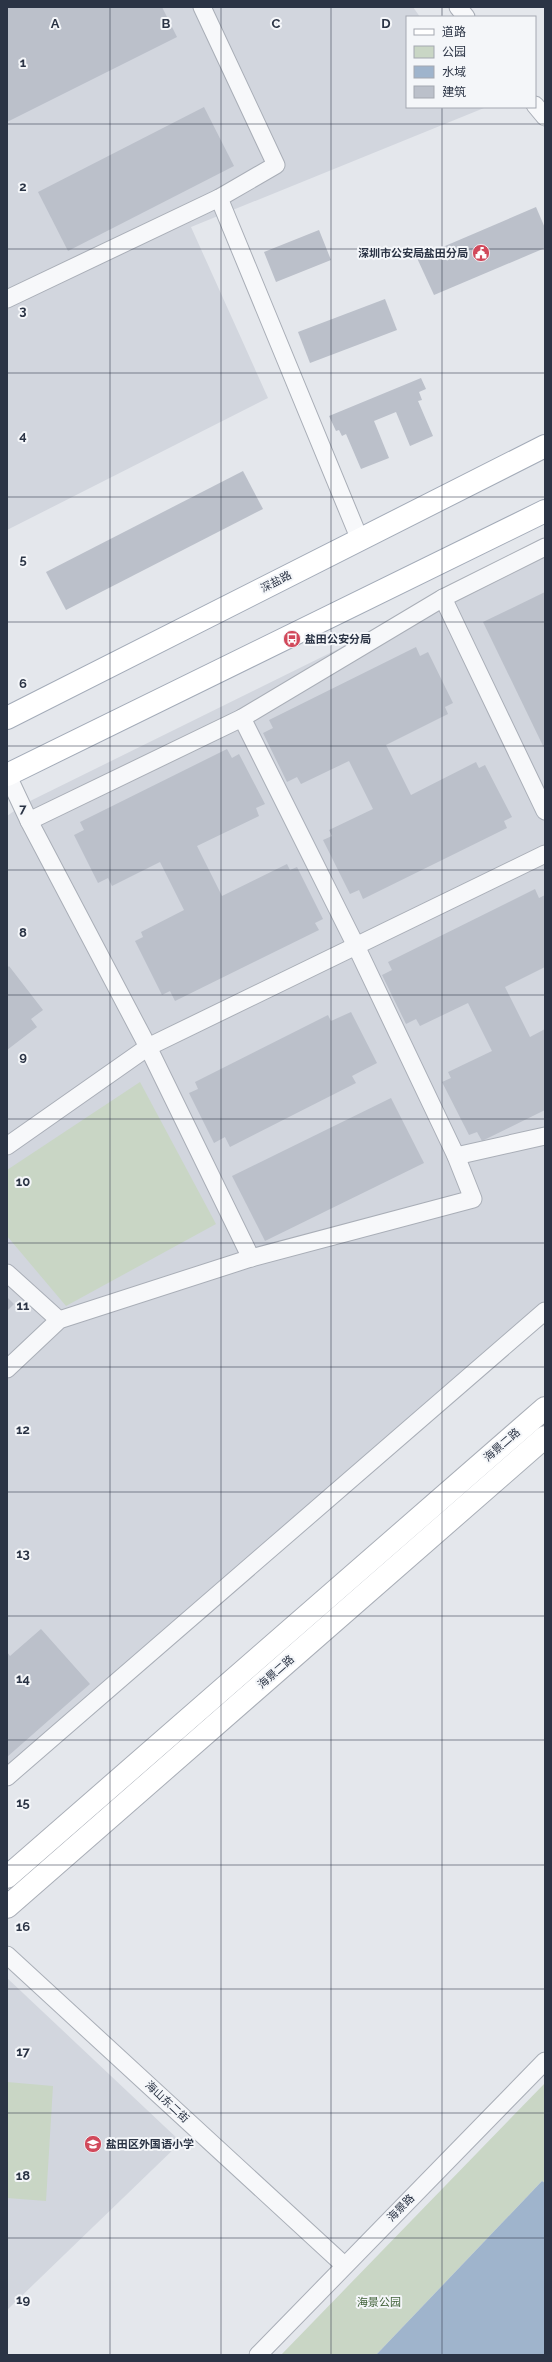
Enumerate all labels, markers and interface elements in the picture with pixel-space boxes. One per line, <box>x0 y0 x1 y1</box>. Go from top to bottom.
text: A <box>51 16 60 31</box>
text: B <box>162 16 171 31</box>
text: C <box>272 16 281 31</box>
text: D <box>381 16 391 31</box>
legend <box>406 16 536 108</box>
text: 道路 <box>442 25 466 39</box>
text: 公园 <box>442 45 466 59</box>
text: 1 <box>20 55 27 70</box>
text: 水域 <box>442 65 466 79</box>
text: 建筑 <box>442 85 466 99</box>
text: 2 <box>19 179 27 194</box>
public building icon: 深圳市公安局盐田分局 <box>471 243 491 263</box>
place label: 深圳市公安局盐田分局 <box>358 247 468 260</box>
text: 3 <box>19 303 27 318</box>
text: 4 <box>19 428 27 443</box>
text: 5 <box>19 552 27 567</box>
street label: 深盐路 <box>258 569 294 595</box>
bus stop icon: 盐田公安分局 <box>282 629 302 649</box>
place label: 盐田公安分局 <box>305 633 371 646</box>
text: 6 <box>19 676 27 691</box>
text: 7 <box>19 801 27 816</box>
text: 8 <box>19 925 27 940</box>
text: 9 <box>19 1049 27 1064</box>
text: 10 <box>16 1174 30 1189</box>
text: 11 <box>17 1298 30 1313</box>
text: 12 <box>16 1422 30 1437</box>
street label: 海景二路 <box>481 1426 523 1464</box>
text: 13 <box>16 1546 30 1561</box>
street label: 海景二路 <box>255 1653 297 1691</box>
text: 14 <box>16 1671 30 1686</box>
text: 15 <box>16 1795 30 1810</box>
text: 16 <box>16 1919 30 1934</box>
text: 17 <box>16 2044 31 2059</box>
street label: 海山东二街 <box>142 2078 192 2126</box>
school or university icon: 盐田区外国语小学 <box>83 2134 103 2154</box>
place label: 盐田区外国语小学 <box>106 2138 194 2151</box>
text: 18 <box>16 2168 30 2183</box>
street label: 海景路 <box>385 2192 417 2224</box>
text: 19 <box>16 2292 30 2307</box>
park label: 海景公园 <box>357 2296 401 2309</box>

